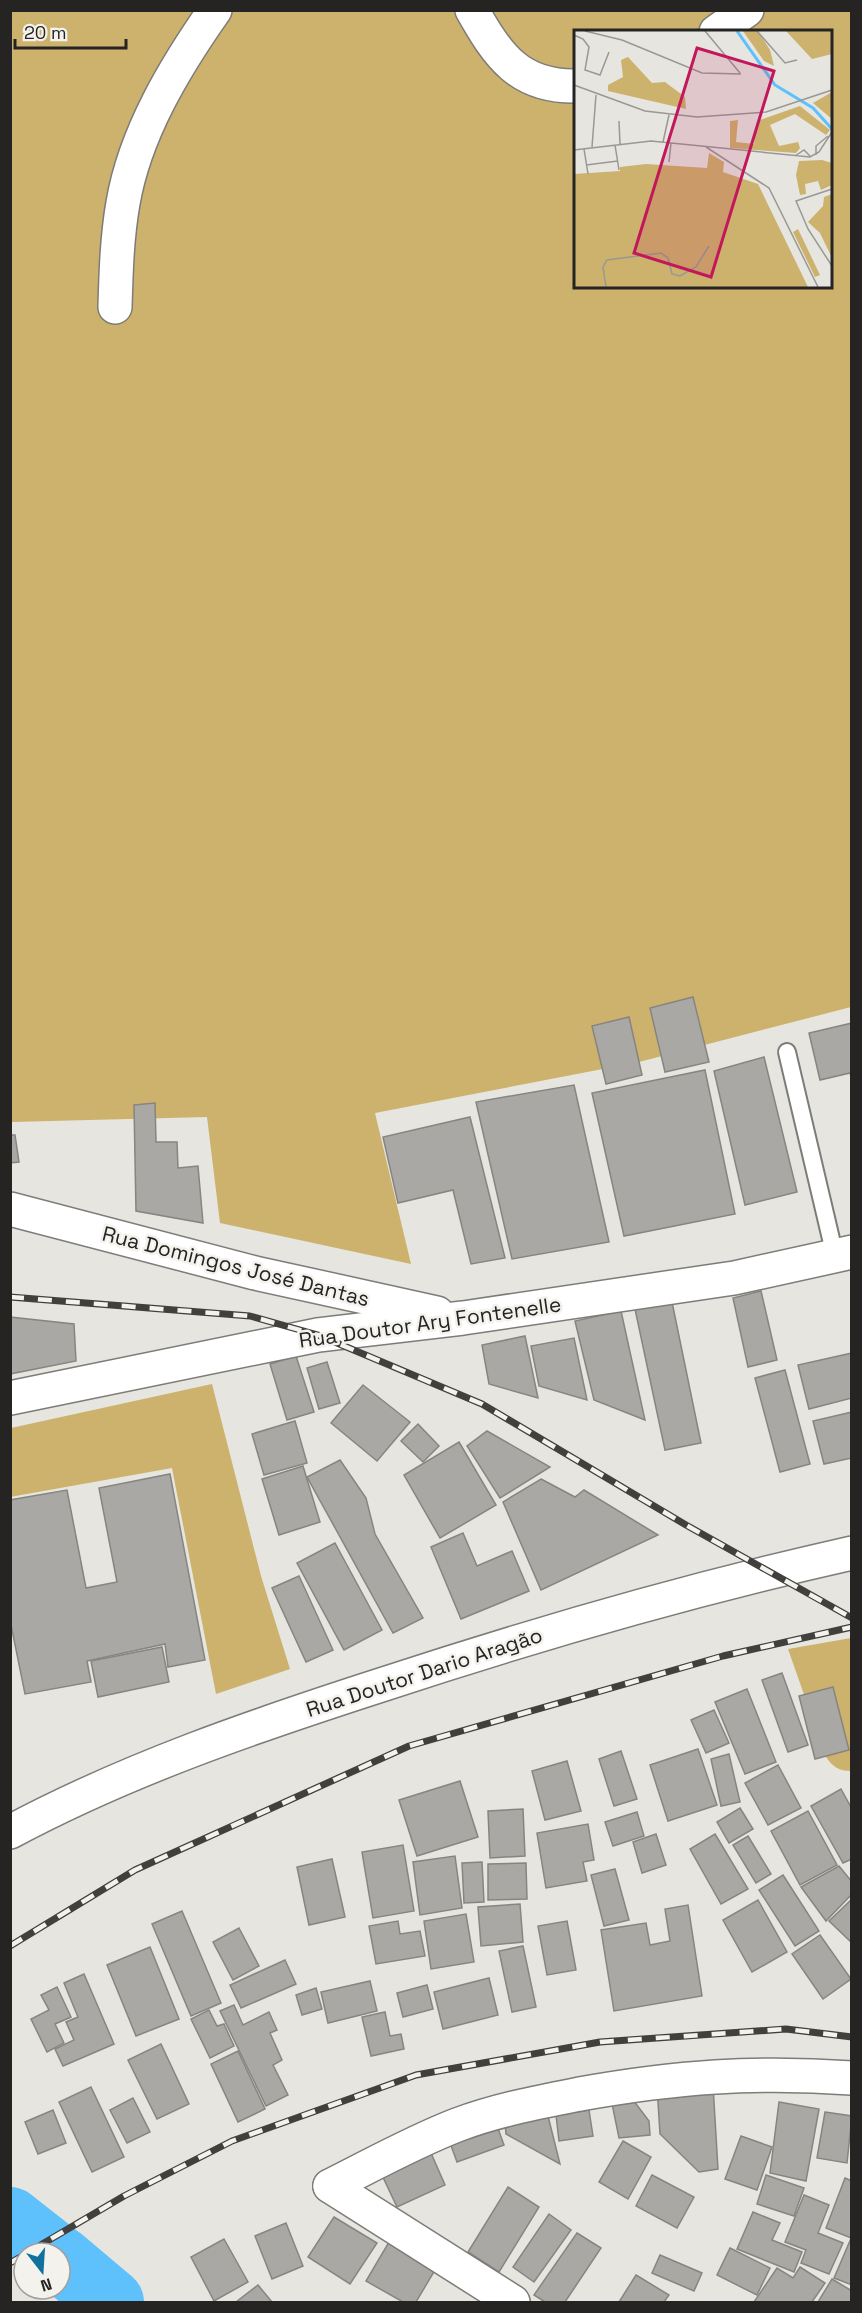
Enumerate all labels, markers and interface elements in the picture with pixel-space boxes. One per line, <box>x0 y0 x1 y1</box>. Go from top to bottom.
scale bar <box>15 12 126 50</box>
text: 20 m <box>24 21 67 44</box>
inset map <box>574 30 832 288</box>
street label: Rua Domingos José Dantas <box>100 1220 372 1312</box>
street label: Rua Doutor Ary Fontenelle <box>297 1290 563 1354</box>
street label: Rua Doutor Dario Aragão <box>302 1621 546 1723</box>
north arrow <box>12 2241 72 2301</box>
text: N <box>38 2273 54 2296</box>

